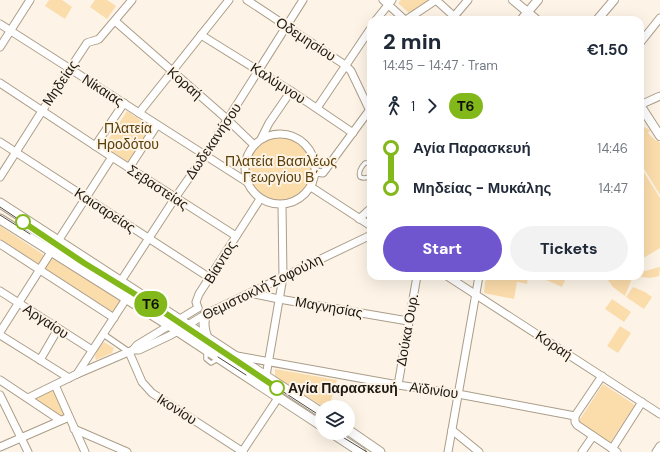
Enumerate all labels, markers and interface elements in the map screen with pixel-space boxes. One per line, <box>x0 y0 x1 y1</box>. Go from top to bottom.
street label: Οδεμησίου <box>273 13 339 65</box>
text: 2 min <box>383 27 441 56</box>
text: €1.50 <box>587 40 628 60</box>
street label: Μηδείας <box>38 56 82 109</box>
text: 14:45 – 14:47 · Tram <box>383 57 498 74</box>
street label: Καλύμνου <box>247 59 309 107</box>
street label: Κοραή <box>164 63 206 103</box>
street label: Νίκαιας <box>79 70 127 110</box>
icon: walk <box>383 95 405 117</box>
icon: forward <box>421 95 443 117</box>
text: Τ6 <box>457 97 475 115</box>
text: 1 <box>411 98 415 115</box>
street label: Δωδεκανήσου <box>181 99 245 183</box>
park label: Πλατεία Ηροδότου <box>97 119 159 153</box>
text: Αγία Παρασκευή <box>413 138 531 158</box>
text: 14:46 <box>597 140 628 157</box>
park label: Πλατεία Βασιλέως Γεωργίου Β΄ <box>225 152 337 186</box>
street label: Σεβαστείας <box>124 161 192 214</box>
text: Μηδείας - Μυκάλης <box>413 178 551 198</box>
text: 14:47 <box>599 180 628 197</box>
street label: Καισαρείας <box>71 184 139 237</box>
unlabelled marker <box>15 214 31 230</box>
button: Start <box>383 226 502 272</box>
button: Tickets <box>510 226 628 272</box>
street label: Βίαντος <box>200 237 240 287</box>
street label: Θεμιστοκλή Σοφούλη <box>199 250 325 324</box>
line badge: Τ6 <box>133 291 169 317</box>
street label: Μαγνησίας <box>294 292 364 322</box>
street label: Δούκα Ουρ. <box>392 292 422 367</box>
text: Τ6 <box>142 295 160 313</box>
street label: Αργαίου <box>20 300 72 342</box>
street label: Κοραή <box>532 326 576 364</box>
street label: Αϊδινίου <box>409 378 459 402</box>
place label: Αγία Παρασκευή <box>288 379 398 397</box>
marker: Αγία Παρασκευή <box>269 380 285 396</box>
street label: Ικονίου <box>154 389 200 429</box>
map controls <box>315 400 355 440</box>
button: layers <box>315 400 355 440</box>

